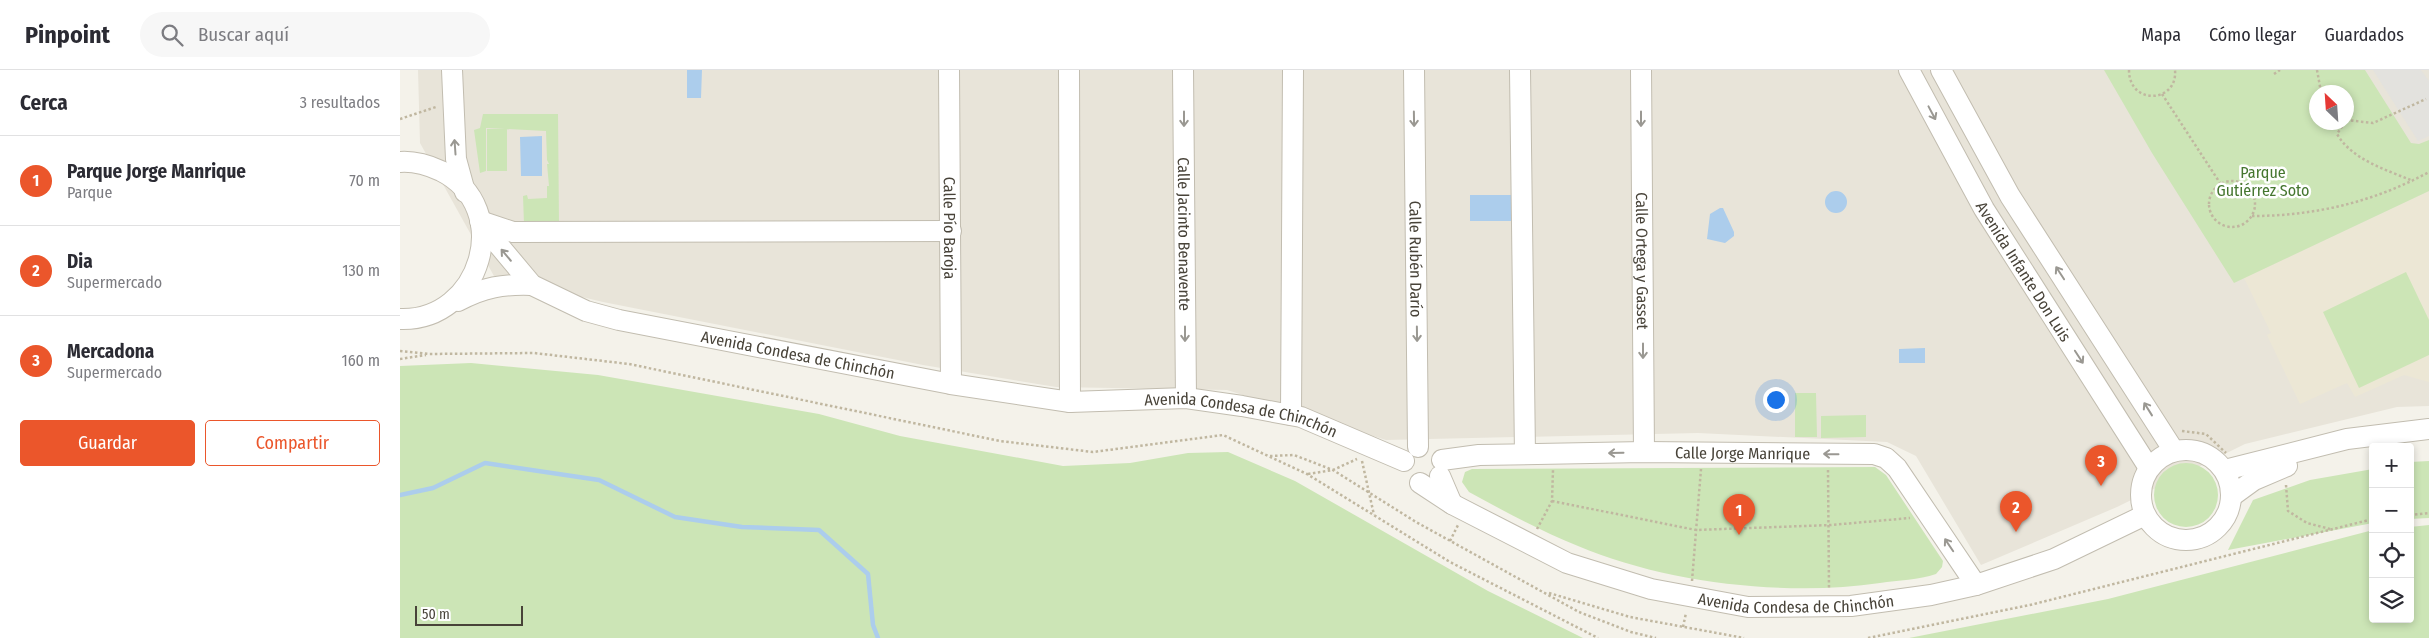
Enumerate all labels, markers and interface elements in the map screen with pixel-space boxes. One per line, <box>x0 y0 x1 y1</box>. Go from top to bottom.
search box <box>140 12 490 57</box>
text: Pinpoint <box>25 21 110 49</box>
icon: search <box>158 21 186 49</box>
text: Buscar aquí <box>198 23 289 46</box>
text: Mapa <box>2141 24 2181 46</box>
text: Cómo llegar <box>2209 24 2296 46</box>
text: Guardados <box>2324 24 2404 46</box>
north arrow <box>2309 85 2354 130</box>
text: Cerca <box>20 90 68 116</box>
text: 3 resultados <box>300 93 380 112</box>
one-way arrow <box>1928 105 1937 120</box>
one-way arrow <box>1179 110 1189 126</box>
one-way arrow <box>1409 110 1419 126</box>
one-way arrow <box>1636 110 1646 126</box>
one-way arrow <box>451 139 460 155</box>
street label: Calle Jacinto Benavente <box>1174 157 1194 311</box>
text: Parque Jorge Manrique <box>67 160 246 183</box>
park label: Parque Gutiérrez Soto <box>2216 163 2310 200</box>
text: 1 <box>33 171 39 190</box>
text: 70 m <box>349 171 380 190</box>
street label: Calle Pío Baroja <box>940 177 959 279</box>
text: Parque <box>67 183 112 202</box>
street label: Calle Ortega y Gasset <box>1632 192 1652 331</box>
street label: Avenida Infante Don Luis <box>1972 198 2075 345</box>
street label: Calle Rubén Darío <box>1405 201 1426 317</box>
one-way arrow <box>500 249 511 262</box>
text: Dia <box>67 250 93 273</box>
text: 2 <box>32 261 40 280</box>
text: 130 m <box>342 261 380 280</box>
one-way arrow <box>2055 266 2065 280</box>
text: Supermercado <box>67 273 162 292</box>
one-way arrow <box>1180 325 1190 341</box>
one-way arrow <box>1412 325 1422 341</box>
street label: Avenida Condesa de Chinchón <box>700 327 896 383</box>
text: Mercadona <box>67 340 154 363</box>
one-way arrow <box>1638 342 1648 359</box>
one-way arrow <box>2073 350 2084 364</box>
text: 3 <box>32 351 40 370</box>
text: 160 m <box>341 351 380 370</box>
text: Supermercado <box>67 363 162 382</box>
your location <box>1763 387 1789 413</box>
street label: Avenida Condesa de Chinchón <box>1144 389 1340 441</box>
one-way arrow <box>2143 403 2153 417</box>
button: Guardar <box>20 420 195 466</box>
button: Compartir <box>205 420 380 466</box>
street label: Calle Jorge Manrique <box>1675 443 1810 463</box>
map controls <box>2369 443 2414 623</box>
button: + <box>2369 443 2414 488</box>
pin: 3 <box>2085 445 2117 486</box>
one-way arrow <box>1609 448 1625 457</box>
one-way arrow <box>1824 449 1840 459</box>
button: − <box>2369 488 2414 533</box>
pin: 2 <box>2000 491 2032 532</box>
pin: 1 <box>1723 494 1755 535</box>
button: locate <box>2369 533 2414 578</box>
one-way arrow <box>1943 538 1953 552</box>
button: layers <box>2369 578 2414 623</box>
street label: Avenida Condesa de Chinchón <box>1696 589 1895 617</box>
scale bar <box>415 603 522 626</box>
text: 50 m <box>422 606 450 623</box>

